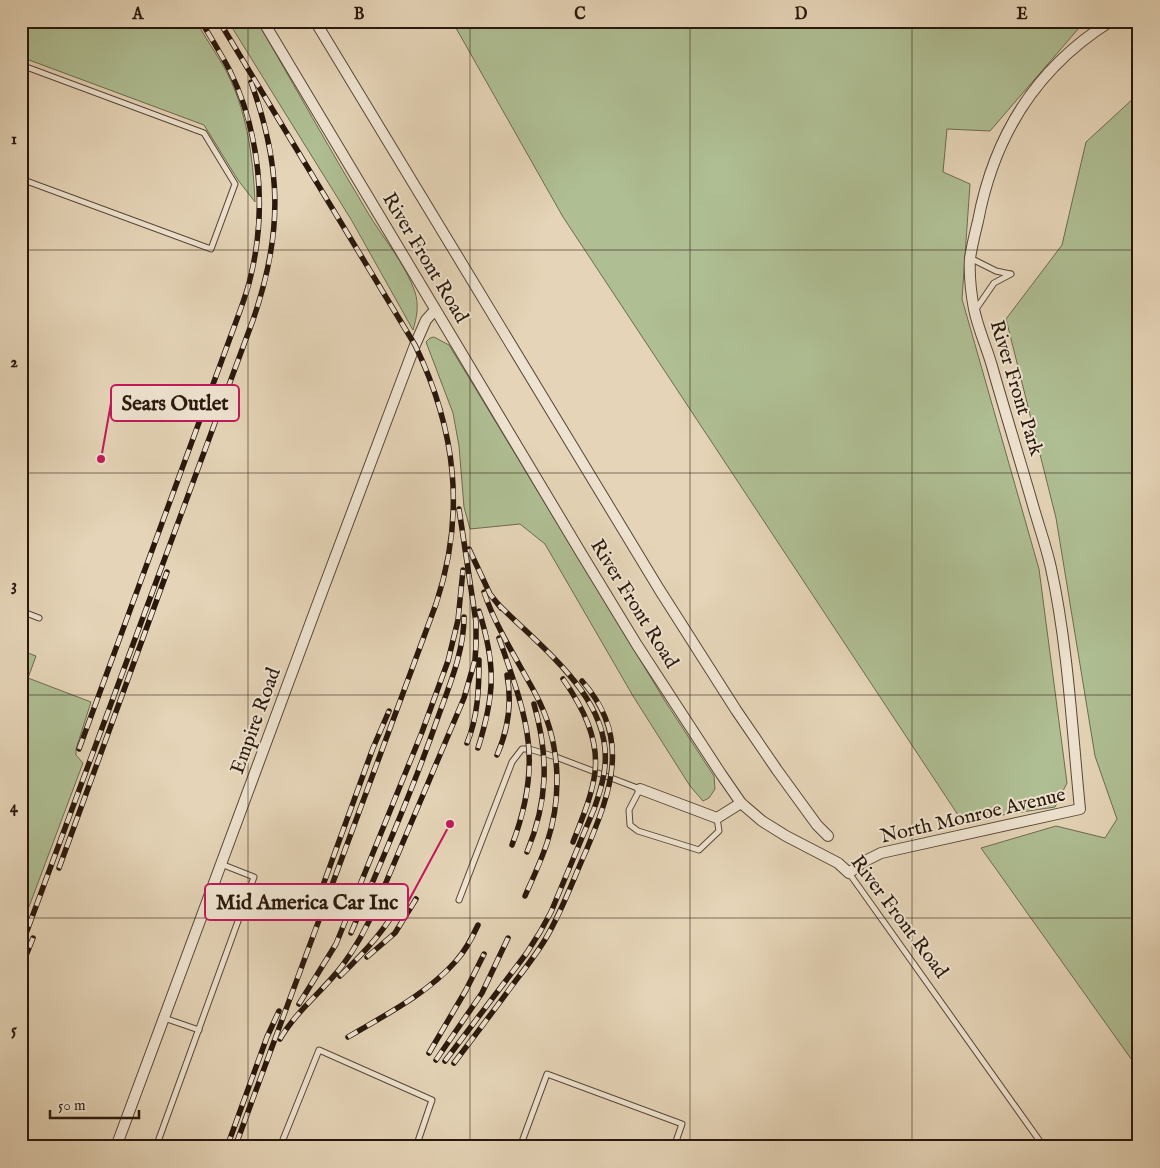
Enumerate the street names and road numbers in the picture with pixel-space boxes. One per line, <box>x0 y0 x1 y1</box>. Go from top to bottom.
street label: River Front Road <box>376 188 474 328</box>
street label: River Front Park <box>984 317 1049 459</box>
street label: River Front Road <box>584 535 684 673</box>
street label: Empire Road <box>225 664 287 778</box>
street label: North Monroe Avenue <box>878 783 1068 849</box>
street label: River Front Road <box>845 851 954 984</box>

